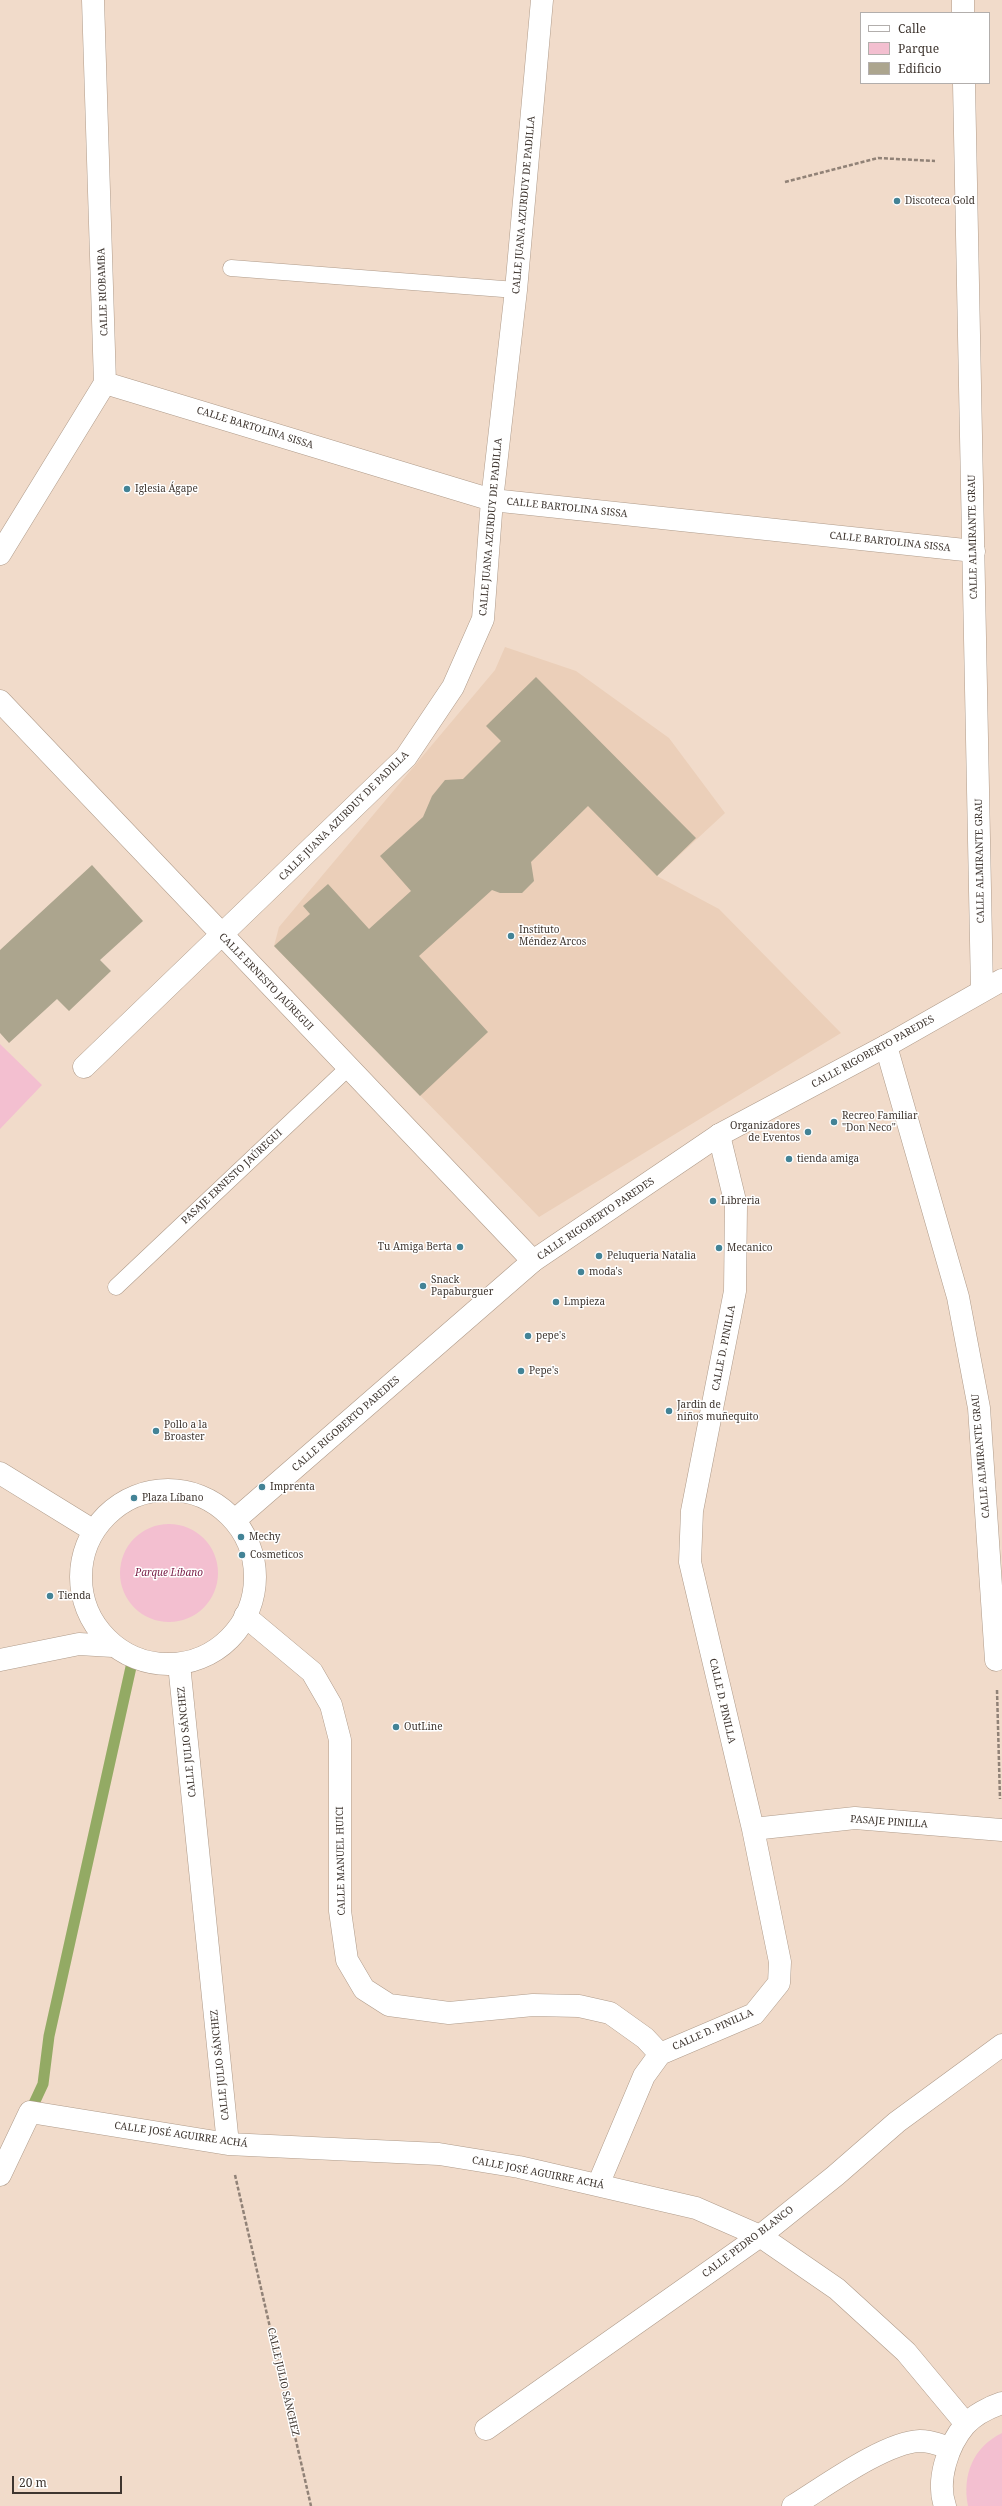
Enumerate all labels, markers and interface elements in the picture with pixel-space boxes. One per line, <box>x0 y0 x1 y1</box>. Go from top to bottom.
legend <box>860 12 990 84</box>
text: Calle <box>898 20 926 37</box>
text: Parque <box>898 40 939 57</box>
text: Edificio <box>898 60 941 77</box>
street label: CALLE JUANA AZURDUY DE PADILLA <box>510 116 538 294</box>
place label: Discoteca Gold <box>905 195 975 207</box>
marker: Discoteca Gold <box>892 196 902 206</box>
street label: CALLE RIOBAMBA <box>95 248 111 336</box>
street label: CALLE BARTOLINA SISSA <box>195 404 315 452</box>
street label: CALLE JUANA AZURDUY DE PADILLA <box>477 438 505 616</box>
street label: CALLE ALMIRANTE GRAU <box>966 475 980 599</box>
place label: Iglesia Ágape <box>135 483 198 495</box>
marker: Iglesia Ágape <box>122 484 132 494</box>
street label: CALLE BARTOLINA SISSA <box>506 496 628 520</box>
street label: CALLE BARTOLINA SISSA <box>829 530 951 554</box>
street label: CALLE JUANA AZURDUY DE PADILLA <box>277 749 411 883</box>
street label: CALLE ALMIRANTE GRAU <box>973 799 987 923</box>
place label: Instituto Méndez Arcos <box>519 924 586 948</box>
street label: CALLE ERNESTO JAÚREGUI <box>216 931 316 1033</box>
marker: Instituto Méndez Arcos <box>506 931 516 941</box>
street label: CALLE RIGOBERTO PAREDES <box>809 1013 937 1091</box>
place label: Recreo Familiar "Don Neco" <box>842 1110 918 1134</box>
marker: Recreo Familiar "Don Neco" <box>829 1117 839 1127</box>
place label: Organizadores de Eventos <box>730 1120 800 1144</box>
street label: PASAJE ERNESTO JAÚREGUI <box>179 1127 285 1227</box>
marker: Organizadores de Eventos <box>803 1127 813 1137</box>
place label: tienda amiga <box>797 1153 859 1165</box>
marker: tienda amiga <box>784 1154 794 1164</box>
street label: CALLE RIGOBERTO PAREDES <box>535 1175 657 1263</box>
place label: Libreria <box>721 1195 760 1207</box>
marker: Libreria <box>708 1196 718 1206</box>
place label: Tu Amiga Berta <box>378 1241 452 1253</box>
marker: Tu Amiga Berta <box>455 1242 465 1252</box>
place label: Mecanico <box>727 1242 773 1254</box>
marker: Mecanico <box>714 1243 724 1253</box>
place label: Peluqueria Natalia <box>607 1250 696 1262</box>
marker: Peluqueria Natalia <box>594 1251 604 1261</box>
place label: moda's <box>589 1266 622 1278</box>
marker: moda's <box>576 1267 586 1277</box>
place label: Snack Papaburguer <box>431 1274 493 1298</box>
marker: Snack Papaburguer <box>418 1281 428 1291</box>
place label: Lmpieza <box>564 1296 605 1308</box>
marker: Lmpieza <box>551 1297 561 1307</box>
street label: CALLE D. PINILLA <box>710 1304 738 1392</box>
place label: pepe's <box>536 1330 566 1342</box>
marker: pepe's <box>523 1331 533 1341</box>
place label: Pepe's <box>529 1365 559 1377</box>
marker: Pepe's <box>516 1366 526 1376</box>
street label: CALLE RIGOBERTO PAREDES <box>290 1374 402 1474</box>
street label: CALLE ALMIRANTE GRAU <box>970 1393 992 1519</box>
place label: Jardin de niños muñequito <box>677 1399 759 1422</box>
marker: Jardin de niños muñequito <box>664 1406 674 1416</box>
place label: Pollo a la Broaster <box>164 1419 207 1442</box>
marker: Pollo a la Broaster <box>151 1426 161 1436</box>
place label: Imprenta <box>270 1481 315 1493</box>
marker: Imprenta <box>257 1482 267 1492</box>
place label: Plaza Líbano <box>142 1492 204 1504</box>
marker: Plaza Líbano <box>129 1493 139 1503</box>
place label: Mechy <box>249 1531 280 1543</box>
marker: Mechy <box>236 1532 246 1542</box>
place label: Cosmeticos <box>250 1549 303 1561</box>
marker: Cosmeticos <box>237 1550 247 1560</box>
park label: Parque Líbano <box>135 1567 203 1579</box>
place label: Tienda <box>58 1590 91 1602</box>
marker: Tienda <box>45 1591 55 1601</box>
street label: CALLE D. PINILLA <box>706 1657 738 1745</box>
street label: CALLE JULIO SÁNCHEZ <box>175 1686 199 1798</box>
place label: OutLine <box>404 1721 443 1733</box>
marker: OutLine <box>391 1722 401 1732</box>
street label: CALLE MANUEL HUICI <box>334 1806 348 1916</box>
street label: PASAJE PINILLA <box>850 1813 928 1831</box>
street label: CALLE D. PINILLA <box>671 2007 755 2053</box>
street label: CALLE JULIO SÁNCHEZ <box>208 2009 232 2121</box>
street label: CALLE JOSÉ AGUIRRE ACHÁ <box>114 2120 248 2150</box>
street label: CALLE JOSÉ AGUIRRE ACHÁ <box>471 2154 605 2192</box>
street label: CALLE PEDRO BLANCO <box>700 2204 796 2280</box>
street label: CALLE JULIO SÁNCHEZ <box>265 2326 301 2438</box>
scale bar <box>14 2468 124 2494</box>
text: 20 m <box>19 2474 47 2491</box>

